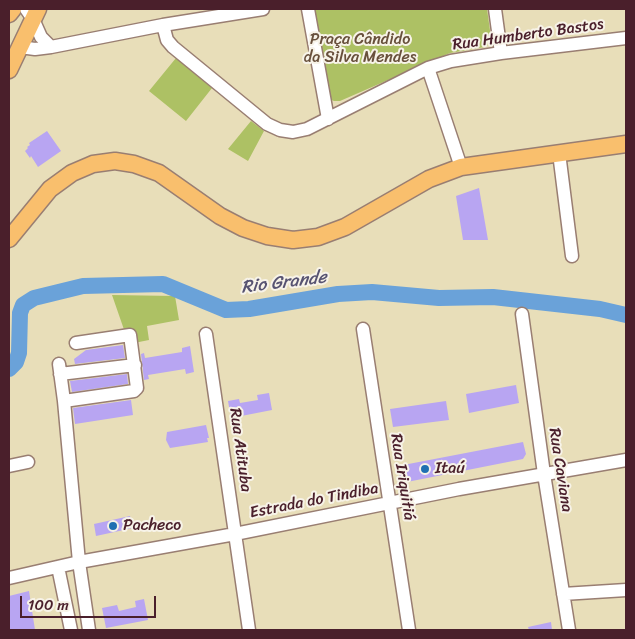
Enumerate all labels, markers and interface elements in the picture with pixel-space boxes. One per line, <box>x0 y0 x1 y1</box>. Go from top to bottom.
street label: Rua Humberto Bastos <box>451 15 605 55</box>
park label: Praça Cândido da Silva Mendes <box>304 30 416 68</box>
water label: Rio Grande <box>240 267 328 299</box>
street label: Rua Atituba <box>225 407 255 493</box>
street label: Rua Caviana <box>544 427 576 513</box>
street label: Rua Iriquitiá <box>386 432 418 522</box>
place label: Itaú <box>435 459 465 479</box>
marker: Itaú <box>419 463 431 475</box>
street label: Estrada do Tindiba <box>248 479 380 523</box>
place label: Pacheco <box>123 516 181 536</box>
marker: Pacheco <box>107 520 119 532</box>
scale bar <box>22 586 159 618</box>
text: 100 m <box>28 592 69 618</box>

